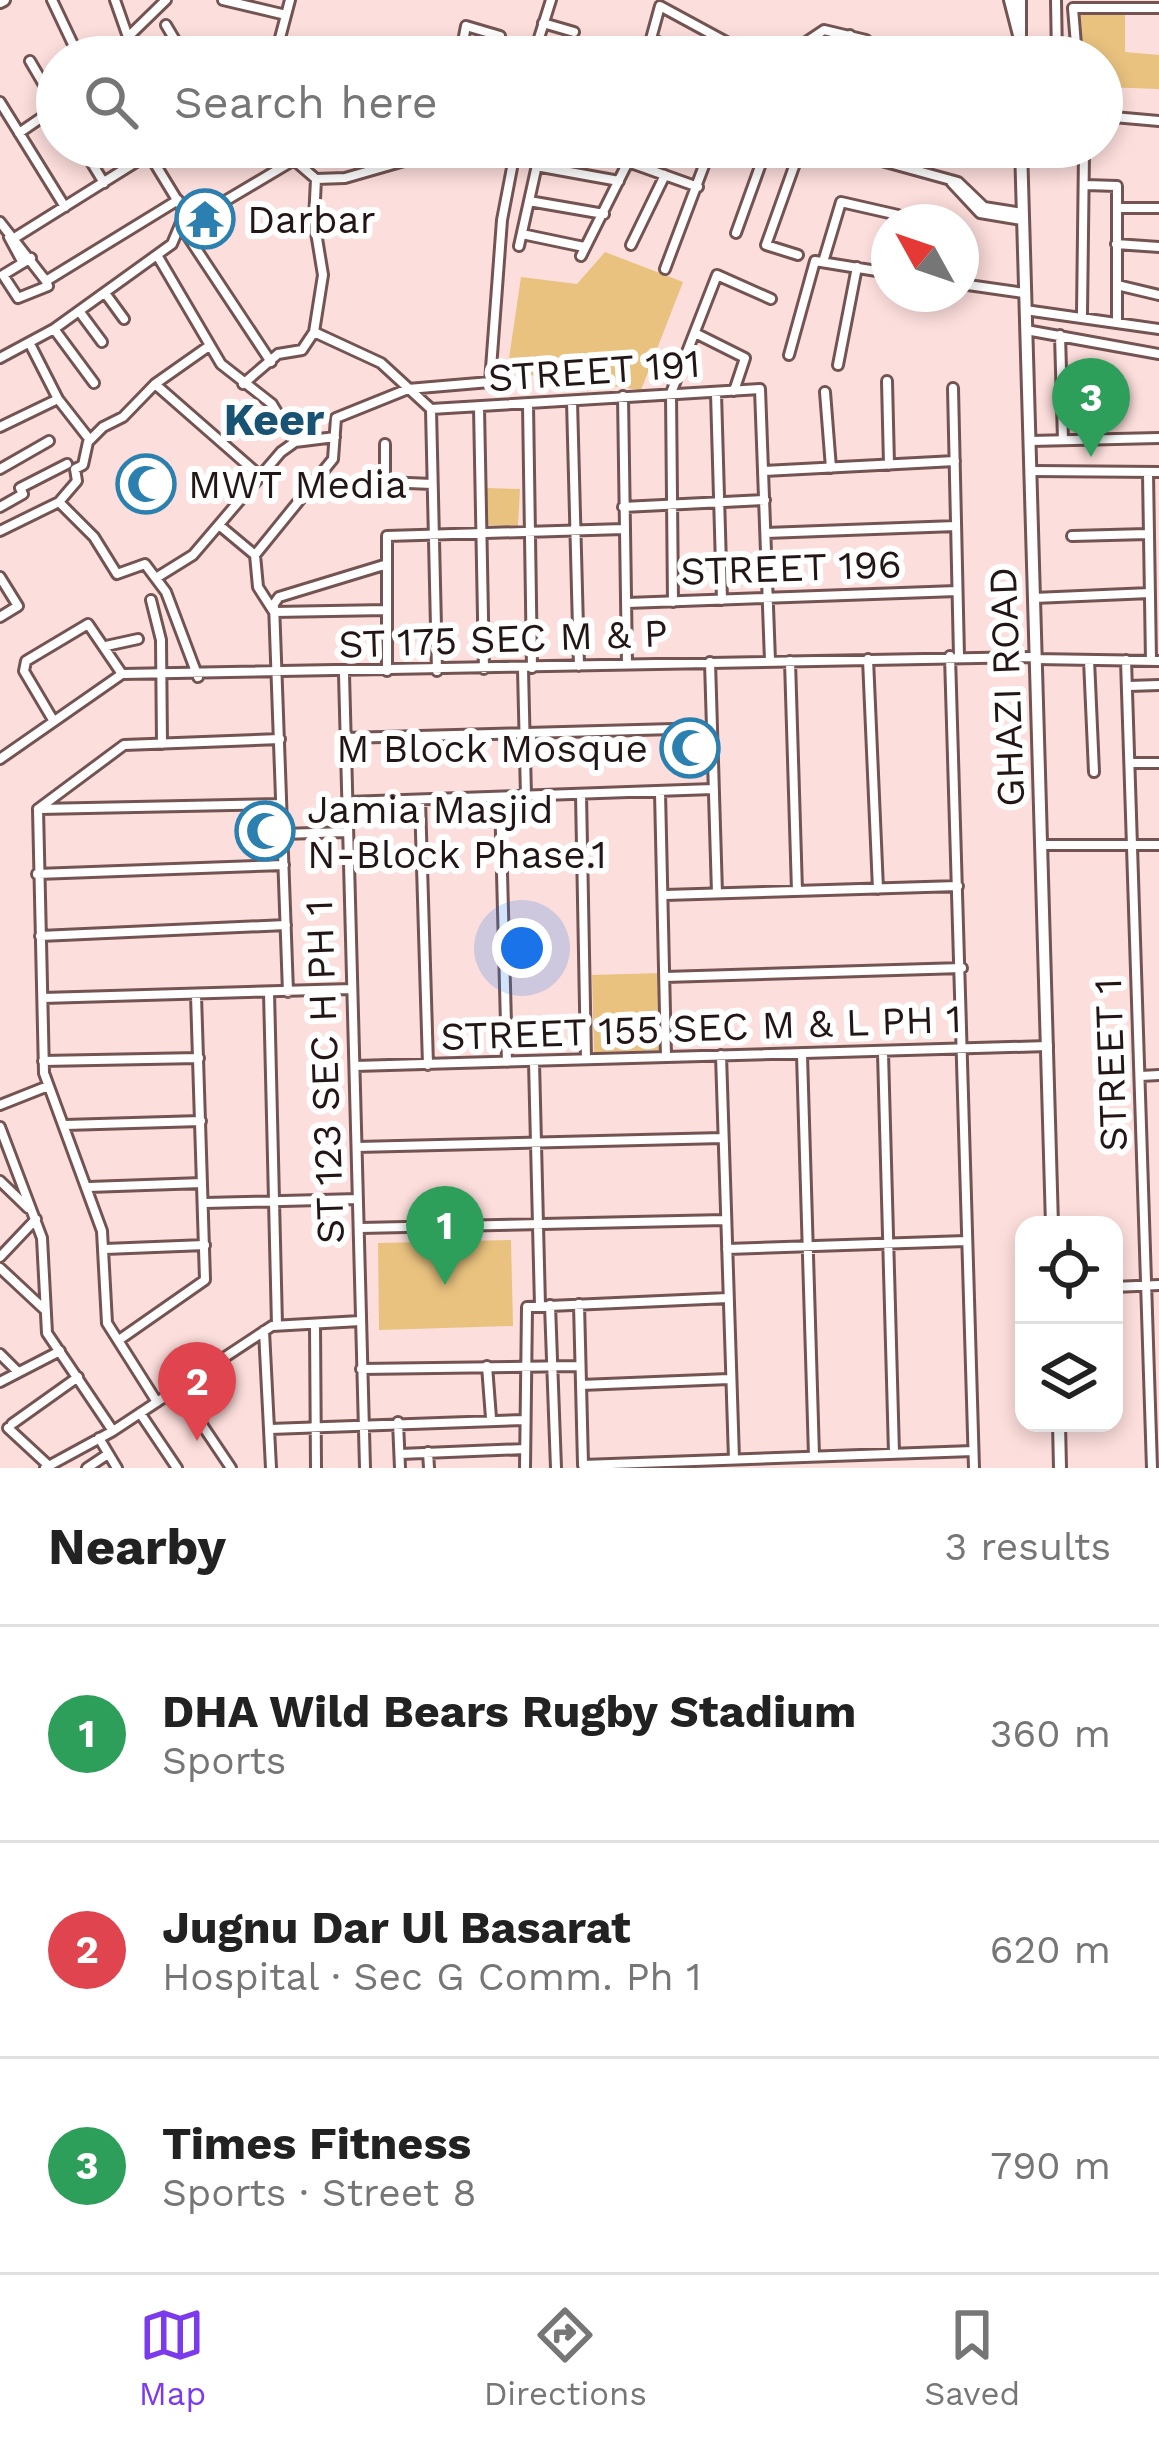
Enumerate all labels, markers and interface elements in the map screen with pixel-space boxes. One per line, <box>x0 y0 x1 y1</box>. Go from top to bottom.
search box <box>36 36 1123 168</box>
icon: search <box>78 69 144 135</box>
text: Search here <box>174 76 438 129</box>
temple icon: Darbar <box>174 188 236 250</box>
place label: Darbar <box>247 197 376 242</box>
north arrow <box>871 204 979 312</box>
street label: STREET 191 <box>486 341 702 400</box>
pin: 3 <box>1052 358 1130 457</box>
district label: Keer <box>224 393 325 446</box>
mosque icon: MWT Media <box>115 453 177 515</box>
place label: MWT Media <box>188 462 407 507</box>
street label: STREET 196 <box>680 541 902 594</box>
street label: GHAZI ROAD <box>980 566 1033 808</box>
street label: ST 175 SEC M & P <box>338 610 668 667</box>
mosque icon: M Block Mosque <box>659 717 721 779</box>
place label: M Block Mosque <box>336 726 648 771</box>
place label: Jamia Masjid N-Block Phase.1 <box>307 787 607 877</box>
mosque icon: Jamia Masjid N-Block Phase.1 <box>234 800 296 862</box>
street label: ST 123 SEC H PH 1 <box>296 899 353 1245</box>
your location <box>492 918 552 978</box>
street label: STREET 1 <box>1085 978 1136 1152</box>
street label: STREET 155 SEC M & L PH 1 <box>440 996 962 1059</box>
pin: 1 <box>406 1186 484 1285</box>
map controls <box>1015 1216 1123 1432</box>
button: locate <box>1015 1216 1123 1324</box>
button: layers <box>1015 1324 1123 1432</box>
pin: 2 <box>158 1342 236 1441</box>
text: Nearby <box>48 1517 226 1576</box>
text: 3 results <box>945 1524 1111 1569</box>
text: DHA Wild Bears Rugby Stadium <box>162 1685 856 1738</box>
text: 1 <box>79 1711 95 1756</box>
text: 360 m <box>990 1711 1111 1756</box>
text: Sports <box>162 1738 286 1783</box>
text: Jugnu Dar Ul Basarat <box>162 1901 631 1954</box>
text: 2 <box>75 1927 99 1972</box>
text: 620 m <box>990 1927 1111 1972</box>
text: Hospital · Sec G Comm. Ph 1 <box>162 1954 702 1999</box>
text: Times Fitness <box>162 2117 471 2170</box>
text: 3 <box>75 2143 99 2188</box>
text: 790 m <box>990 2143 1111 2188</box>
text: Sports · Street 8 <box>162 2170 476 2215</box>
tab: Map <box>139 2302 206 2413</box>
tab: Directions <box>484 2302 647 2413</box>
tab: Saved <box>924 2302 1020 2413</box>

